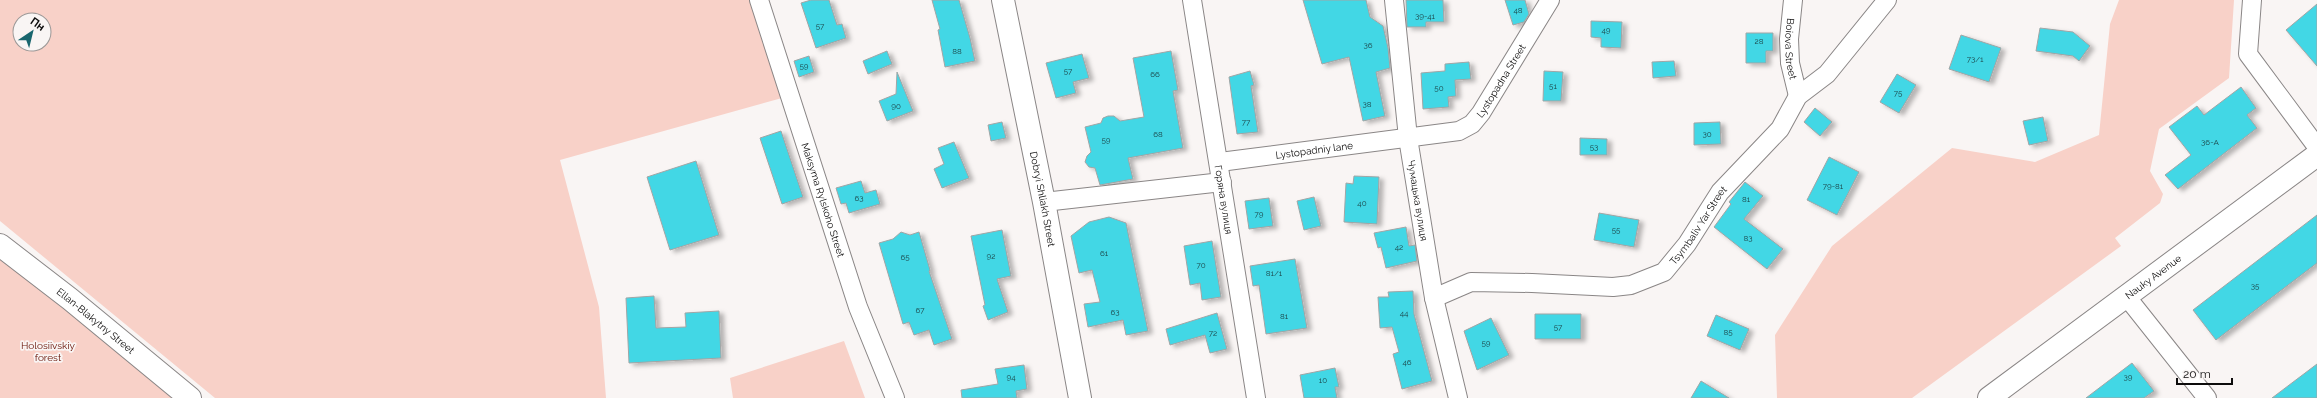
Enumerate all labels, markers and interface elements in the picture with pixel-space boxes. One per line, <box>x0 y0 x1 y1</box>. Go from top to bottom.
house number: 48 <box>1513 5 1523 15</box>
house number: 39-41 <box>1415 11 1436 21</box>
north arrow <box>12 12 52 52</box>
text: Пн <box>28 15 47 34</box>
street label: Boiova Street <box>1783 18 1799 81</box>
house number: 57 <box>816 21 825 31</box>
house number: 49 <box>1601 25 1611 35</box>
house number: 28 <box>1755 36 1764 46</box>
house number: 36 <box>1363 40 1373 50</box>
street label: Lystopadna Street <box>1475 42 1528 120</box>
house number: 88 <box>952 46 962 56</box>
house number: 73/1 <box>1967 54 1984 64</box>
house number: 59 <box>799 61 809 71</box>
house number: 57 <box>1064 66 1073 76</box>
house number: 66 <box>1150 69 1160 79</box>
house number: 51 <box>1549 81 1557 91</box>
house number: 50 <box>1434 83 1444 93</box>
house number: 75 <box>1894 88 1903 98</box>
house number: 38 <box>1362 99 1372 109</box>
house number: 90 <box>891 101 901 111</box>
house number: 77 <box>1242 117 1251 127</box>
house number: 68 <box>1153 129 1163 139</box>
house number: 30 <box>1702 129 1712 139</box>
house number: 59 <box>1101 135 1111 145</box>
house number: 36-А <box>2201 137 2220 147</box>
street label: Lystopadniy lane <box>1275 140 1354 161</box>
street label: Maksyma Rylskoho Street <box>799 141 847 259</box>
house number: 53 <box>1590 142 1598 152</box>
street label: Dobryi Shliakh Street <box>1028 151 1057 248</box>
street label: Чумацька вулиця <box>1406 159 1430 242</box>
street label: Горяна вулиця <box>1213 164 1235 235</box>
house number: 79-81 <box>1823 181 1844 191</box>
street label: Tsymbaliv Yar Street <box>1667 183 1729 267</box>
house number: 63 <box>854 193 864 203</box>
house number: 81 <box>1742 194 1751 204</box>
house number: 40 <box>1357 198 1367 208</box>
house number: 79 <box>1255 209 1264 219</box>
house number: 55 <box>1612 225 1621 235</box>
house number: 83 <box>1743 233 1753 243</box>
house number: 42 <box>1395 242 1403 252</box>
house number: 61 <box>1100 248 1109 258</box>
house number: 92 <box>987 251 995 261</box>
house number: 65 <box>900 252 910 262</box>
street label: Nauky Avenue <box>2123 253 2183 301</box>
house number: 70 <box>1196 260 1206 270</box>
house number: 81/1 <box>1266 268 1283 278</box>
house number: 35 <box>2251 281 2260 291</box>
street label: Ellan-Blakytny Street <box>54 286 137 356</box>
house number: 67 <box>915 305 925 315</box>
house number: 63 <box>1110 307 1120 317</box>
house number: 44 <box>1400 308 1409 318</box>
house number: 81 <box>1280 311 1289 321</box>
house number: 57 <box>1554 322 1563 332</box>
house number: 85 <box>1723 327 1733 337</box>
house number: 72 <box>1209 328 1217 338</box>
house number: 59 <box>1481 338 1491 348</box>
park label: Holosiivskiy forest <box>21 340 76 363</box>
house number: 46 <box>1402 357 1412 367</box>
scale bar <box>2177 360 2232 386</box>
text: 20 m <box>2183 367 2211 381</box>
house number: 94 <box>1006 372 1016 382</box>
house number: 39 <box>2124 372 2133 382</box>
house number: 10 <box>1319 375 1327 385</box>

